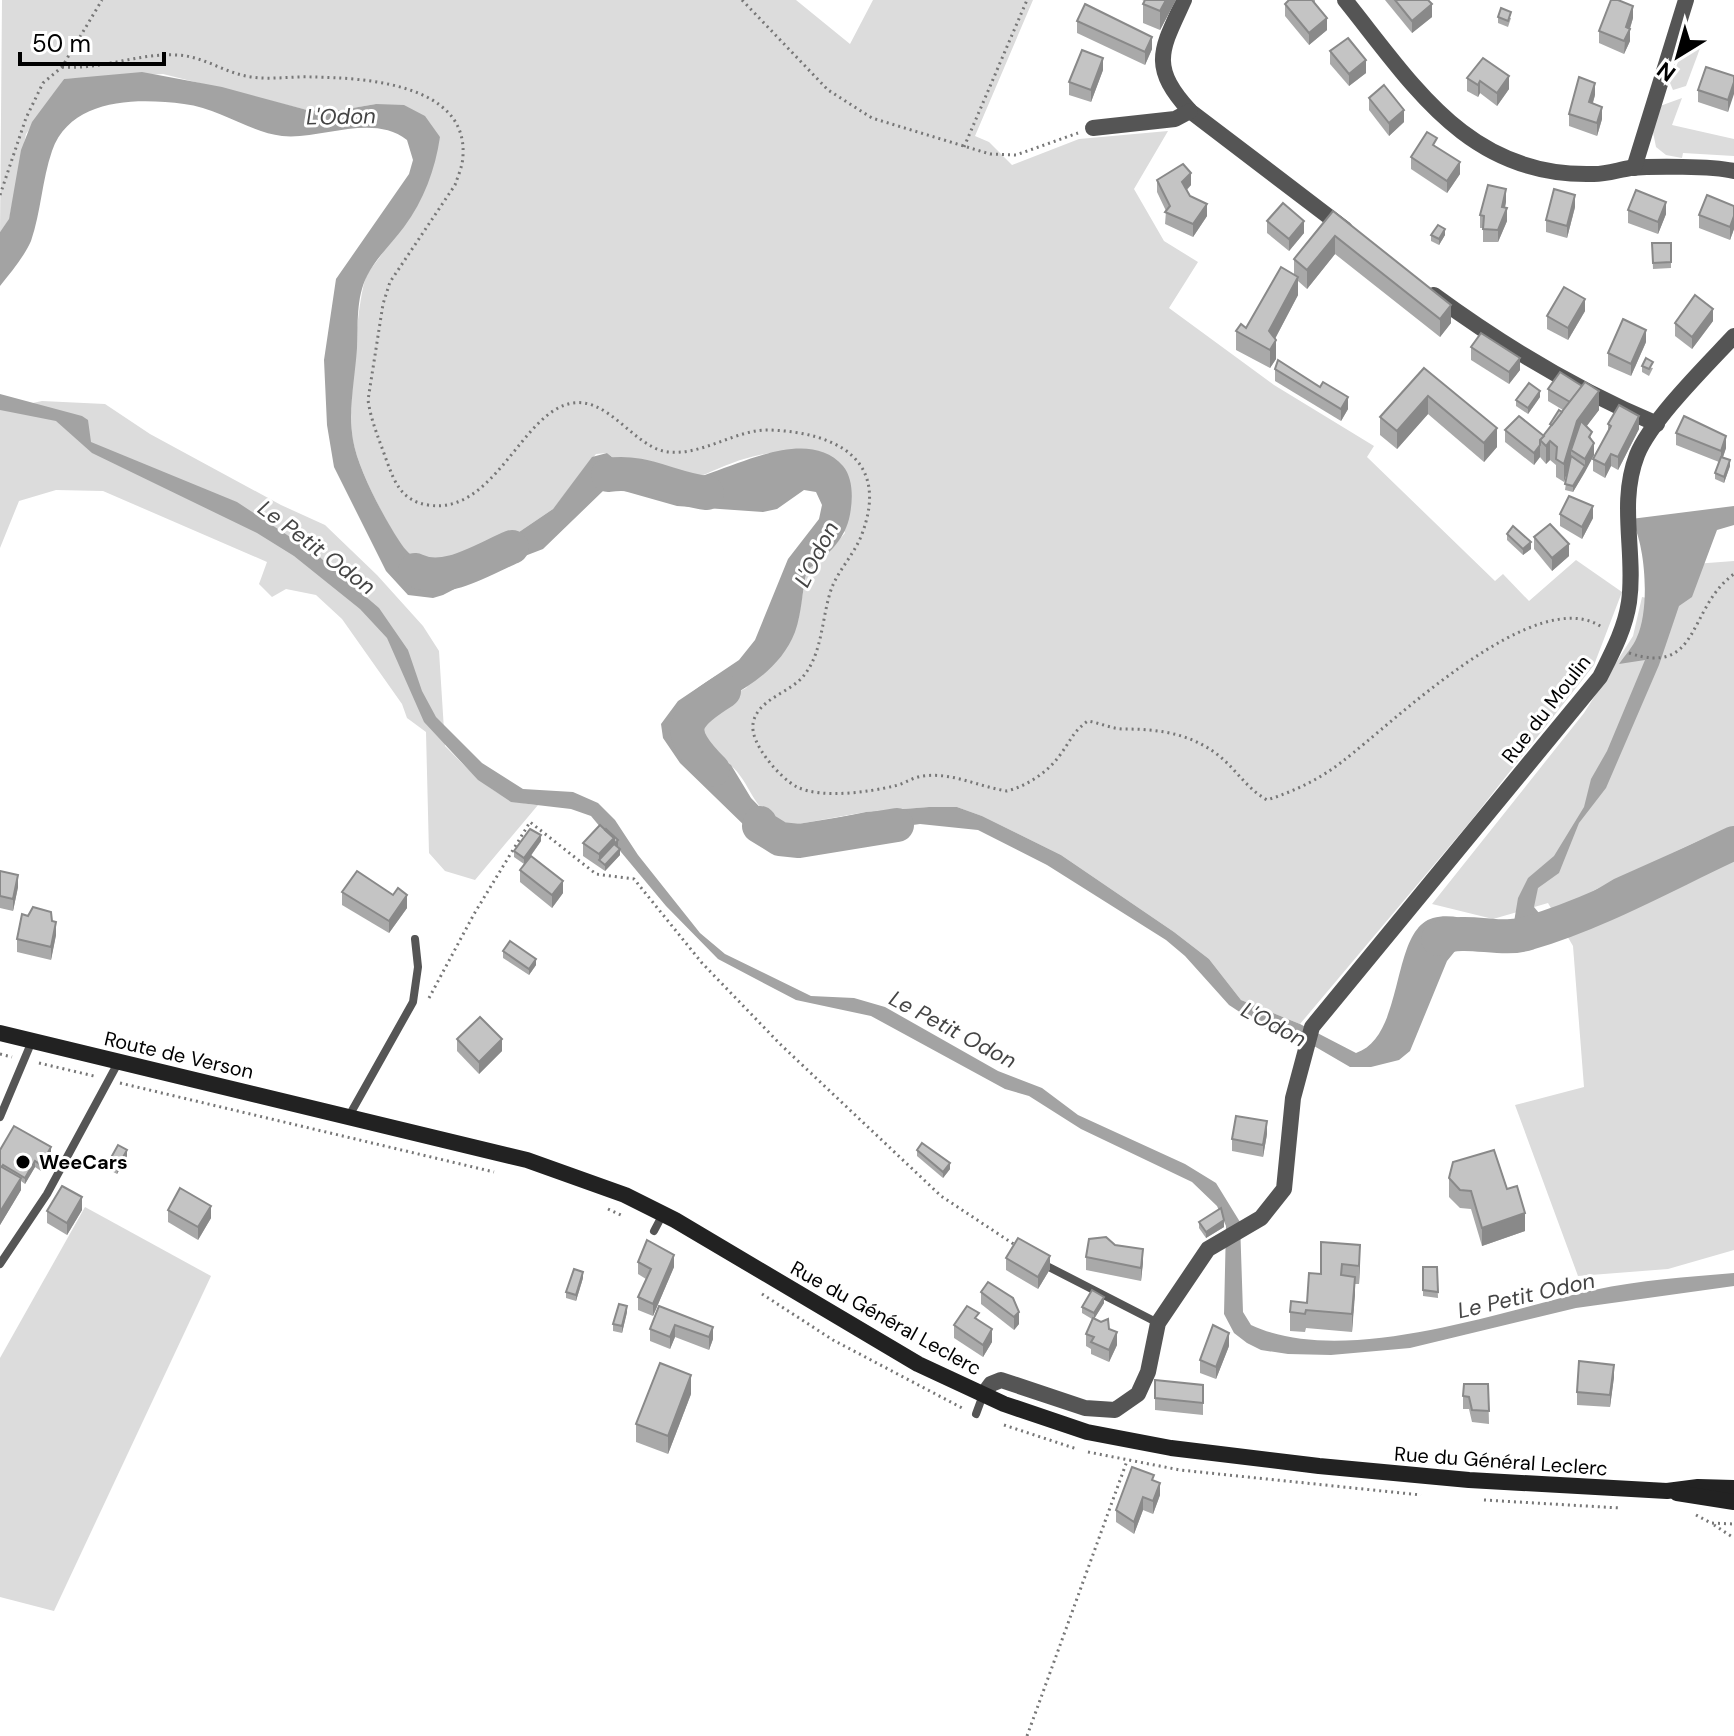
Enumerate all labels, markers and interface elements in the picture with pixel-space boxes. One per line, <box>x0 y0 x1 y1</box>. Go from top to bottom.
scale bar <box>20 16 164 66</box>
north arrow <box>1638 16 1718 96</box>
text: 50 m <box>32 28 91 59</box>
text: N <box>1651 55 1681 88</box>
water label: L'Odon <box>306 101 376 132</box>
water label: Le Petit Odon <box>252 494 381 601</box>
water label: L'Odon <box>788 517 845 592</box>
street label: Rue du Moulin <box>1496 650 1596 768</box>
water label: Le Petit Odon <box>884 984 1021 1075</box>
water label: L'Odon <box>1236 995 1311 1054</box>
street label: Route de Verson <box>102 1025 256 1085</box>
place label: WeeCars <box>39 1149 128 1175</box>
marker: WeeCars <box>14 1153 32 1171</box>
street label: Rue du Général Leclerc <box>786 1255 986 1381</box>
water label: Le Petit Odon <box>1455 1266 1598 1325</box>
street label: Rue du Général Leclerc <box>1393 1441 1609 1481</box>

